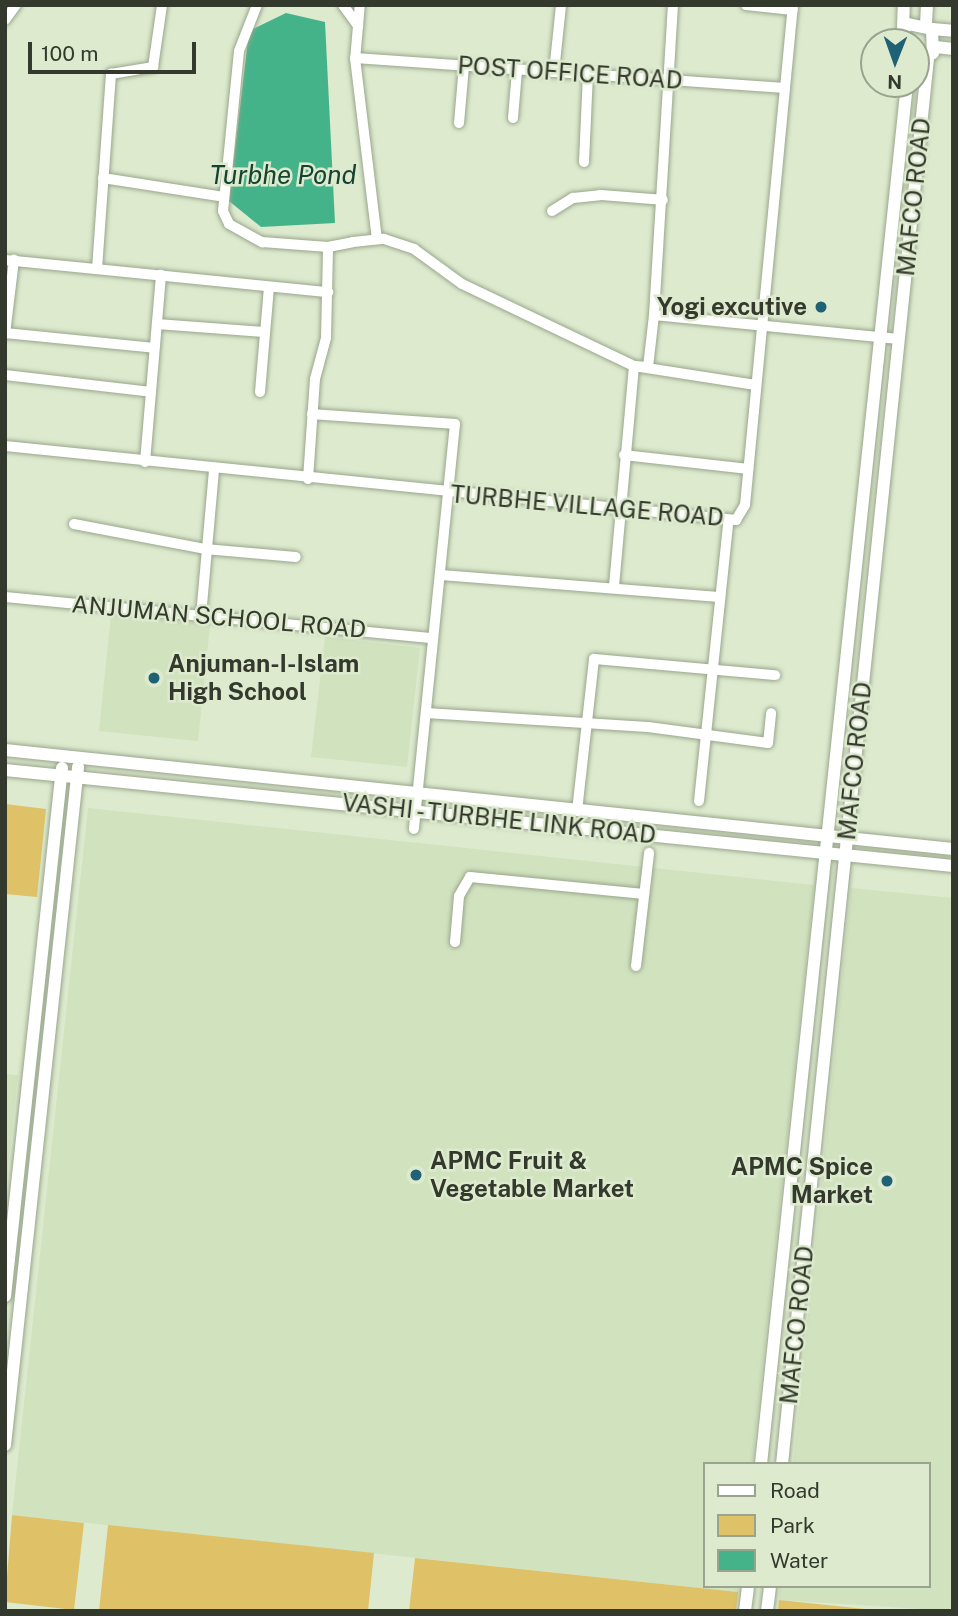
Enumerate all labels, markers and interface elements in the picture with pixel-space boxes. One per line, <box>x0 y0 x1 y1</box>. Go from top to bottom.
scale bar <box>32 28 200 72</box>
north arrow <box>860 28 930 98</box>
text: 100 m <box>41 41 98 66</box>
street label: POST OFFICE ROAD <box>457 51 683 95</box>
text: N <box>887 71 902 93</box>
street label: MAFCO ROAD <box>891 116 937 278</box>
water label: Turbhe Pond <box>209 159 357 191</box>
place label: Yogi excutive <box>657 293 807 321</box>
marker: Yogi excutive <box>813 299 829 315</box>
street label: TURBHE VILLAGE ROAD <box>449 480 725 532</box>
street label: ANJUMAN SCHOOL ROAD <box>71 590 367 644</box>
place label: Anjuman-I-Islam High School <box>168 650 359 706</box>
marker: Anjuman-I-Islam High School <box>146 670 162 686</box>
street label: MAFCO ROAD <box>832 680 878 842</box>
street label: VASHI - TURBHE LINK ROAD <box>337 788 661 850</box>
place label: APMC Fruit & Vegetable Market <box>430 1147 634 1203</box>
place label: APMC Spice Market <box>731 1153 873 1209</box>
marker: APMC Fruit & Vegetable Market <box>408 1167 424 1183</box>
marker: APMC Spice Market <box>879 1173 895 1189</box>
street label: MAFCO ROAD <box>774 1244 820 1406</box>
legend <box>702 1462 930 1588</box>
text: Road <box>770 1478 820 1503</box>
text: Park <box>770 1513 815 1538</box>
text: Water <box>770 1548 828 1573</box>

